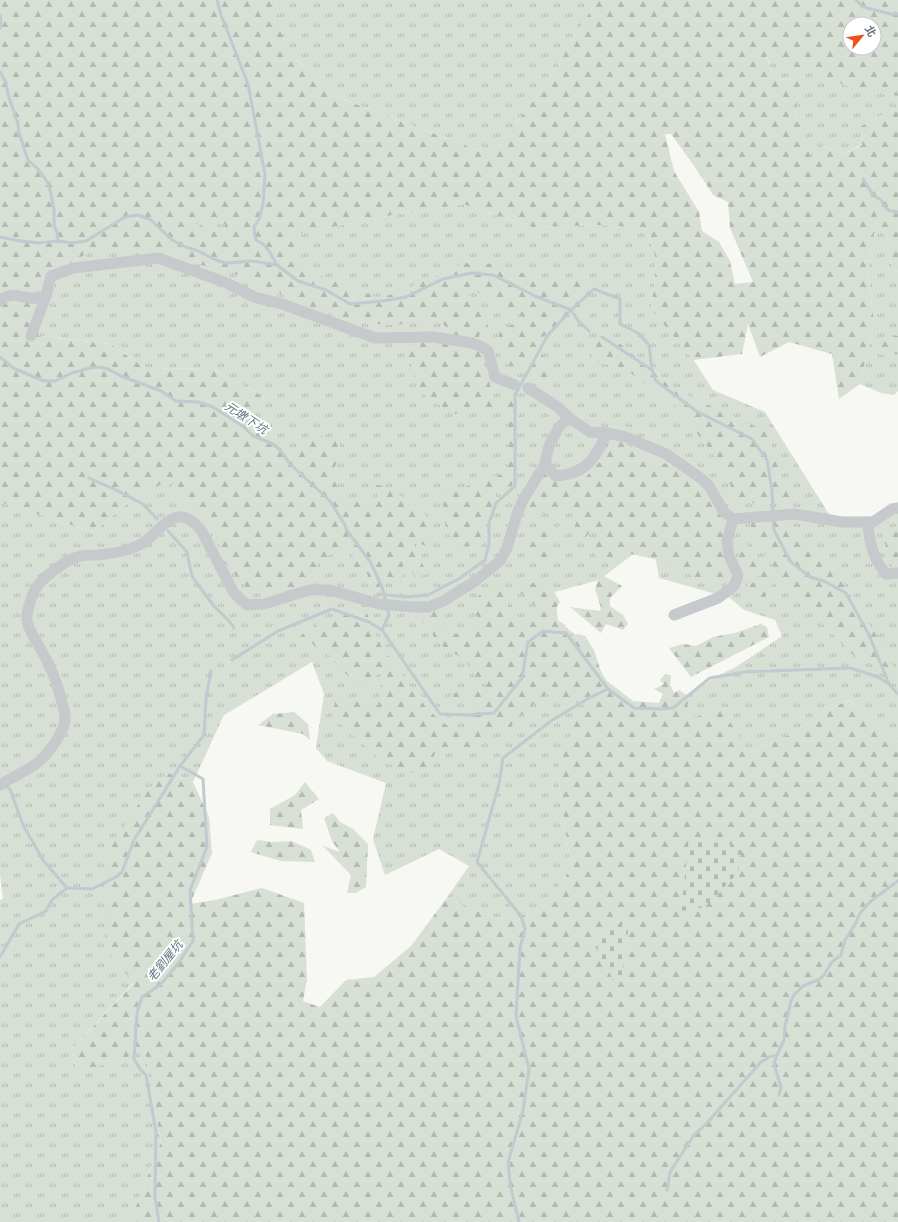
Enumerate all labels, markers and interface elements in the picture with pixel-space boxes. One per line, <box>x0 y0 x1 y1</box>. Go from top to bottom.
north arrow <box>842 16 882 56</box>
text: 北 <box>863 23 879 39</box>
water label: 元墩下坑 <box>222 399 272 438</box>
water label: 老劉屋坑 <box>144 936 187 984</box>

